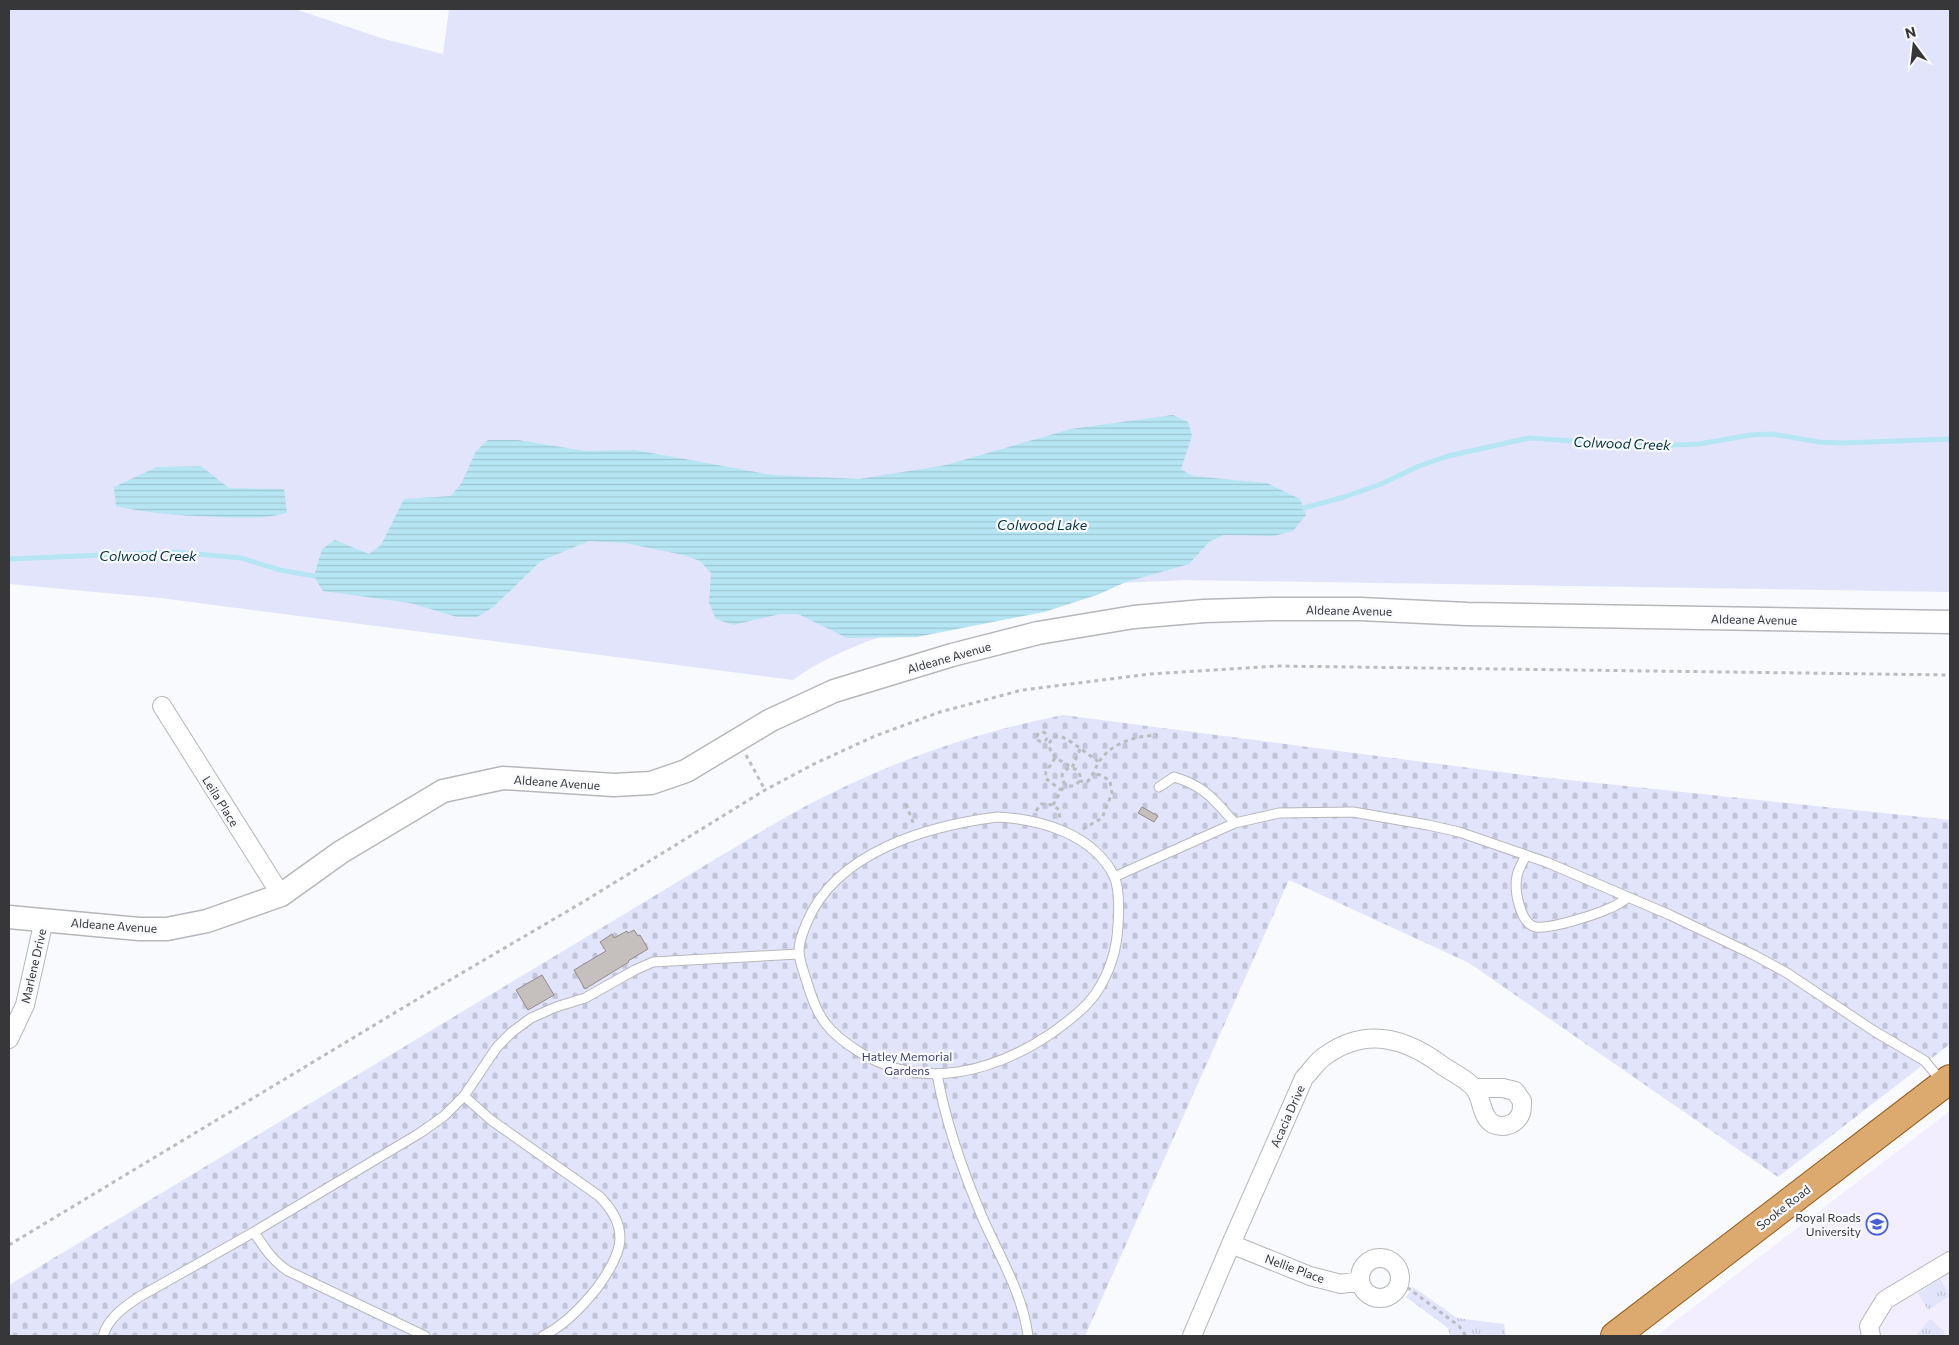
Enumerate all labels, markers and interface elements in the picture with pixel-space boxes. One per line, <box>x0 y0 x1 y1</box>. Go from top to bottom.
north arrow <box>1889 20 1939 70</box>
text: N <box>1903 22 1918 42</box>
water label: Colwood Creek <box>1573 433 1671 453</box>
water label: Colwood Lake <box>997 516 1088 533</box>
water label: Colwood Creek <box>99 547 197 564</box>
street label: Aldeane Avenue <box>1306 602 1392 618</box>
street label: Aldeane Avenue <box>1711 611 1797 627</box>
street label: Aldeane Avenue <box>906 638 992 676</box>
street label: Aldeane Avenue <box>513 772 601 792</box>
street label: Leila Place <box>200 773 242 829</box>
street label: Aldeane Avenue <box>70 915 158 935</box>
street label: Marlene Drive <box>18 927 48 1005</box>
park label: Hatley Memorial Gardens <box>862 1049 952 1077</box>
street label: Acacia Drive <box>1267 1083 1307 1149</box>
street label: Sooke Road <box>1753 1182 1813 1232</box>
place label: Royal Roads University <box>1795 1210 1861 1238</box>
school or university icon: Royal Roads University <box>1865 1212 1889 1236</box>
street label: Nellie Place <box>1263 1251 1327 1285</box>

